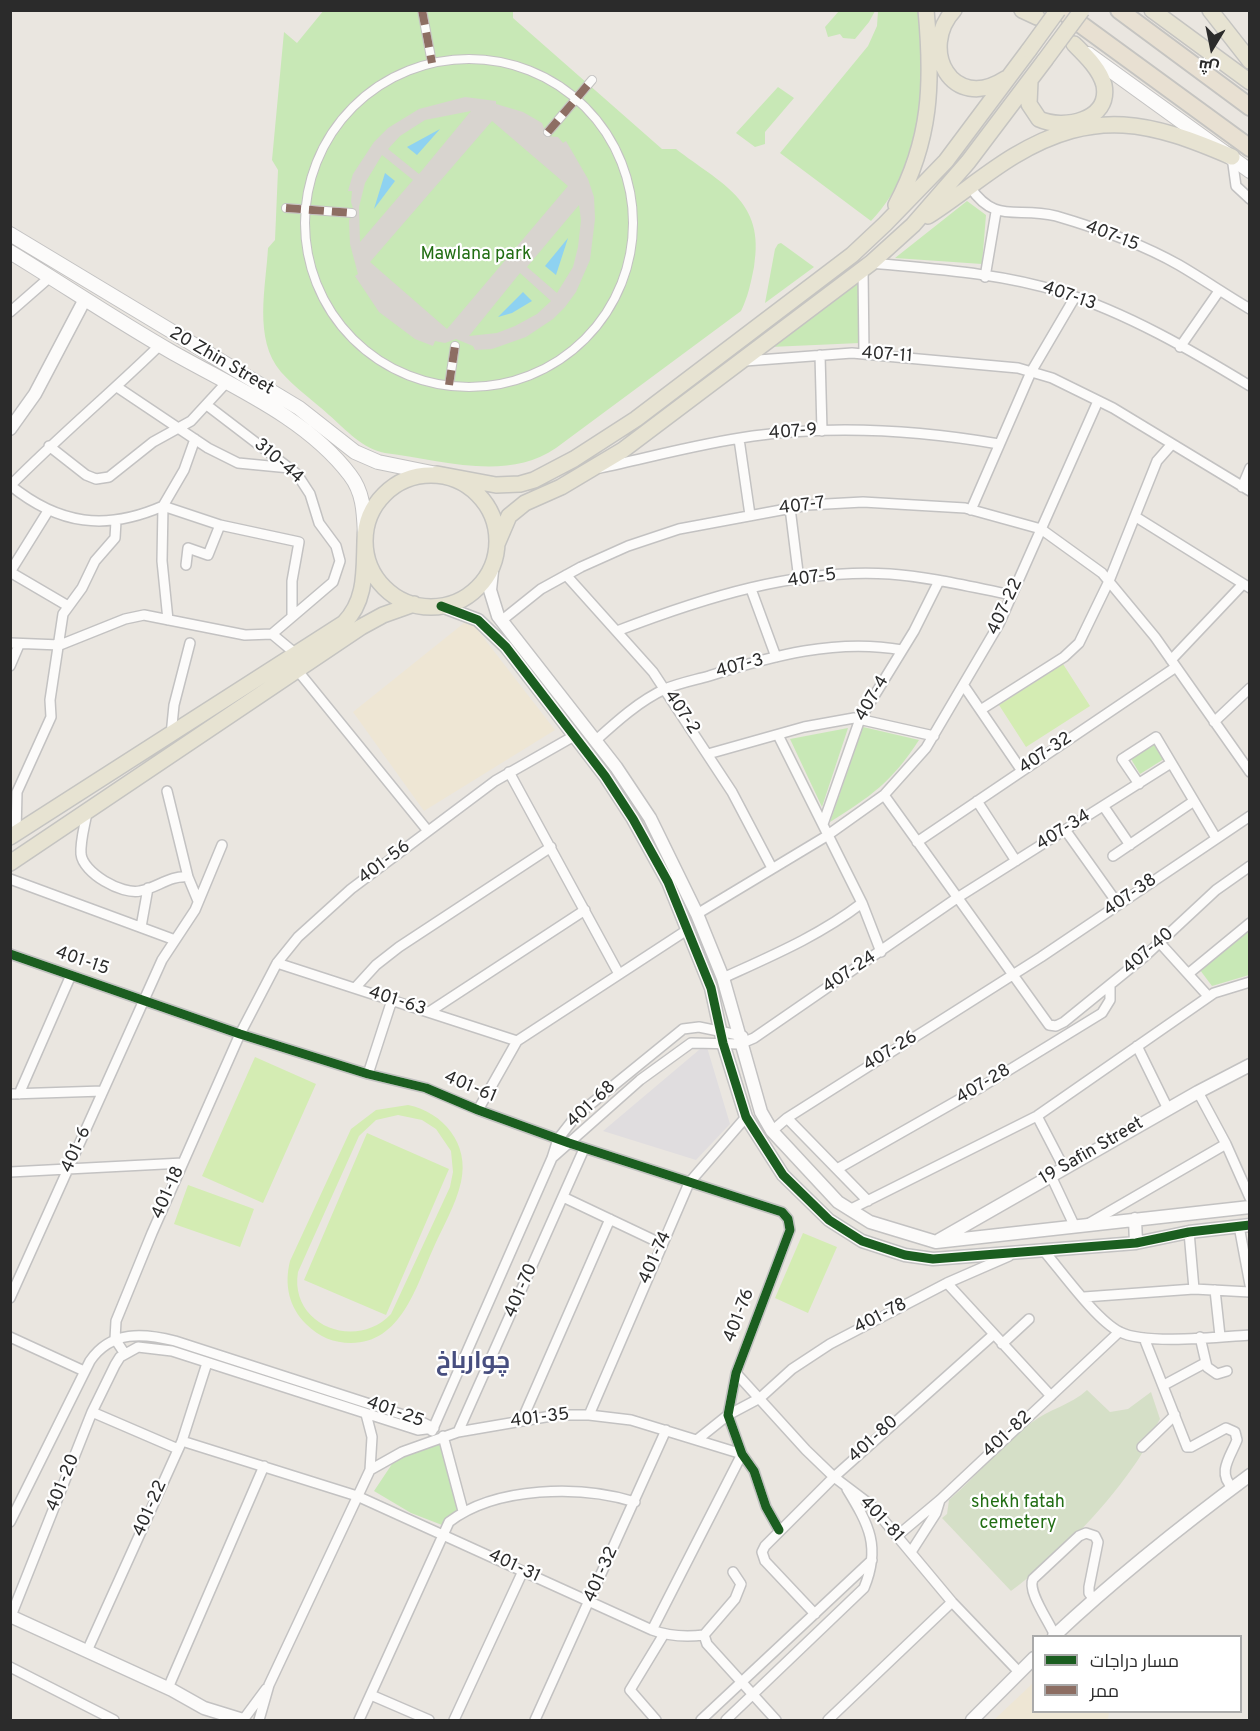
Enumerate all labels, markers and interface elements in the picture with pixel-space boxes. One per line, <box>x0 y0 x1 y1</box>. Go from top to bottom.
north arrow <box>1182 18 1242 78</box>
text: ش <box>1197 54 1221 77</box>
street label: 407-15 <box>1082 217 1142 257</box>
park label: Mawlana park <box>420 244 532 266</box>
street label: 407-13 <box>1039 278 1099 316</box>
street label: 20 Zhin Street <box>165 323 277 401</box>
street label: 407-11 <box>861 343 913 369</box>
street label: 407-9 <box>768 421 818 445</box>
street label: 310-44 <box>249 435 307 489</box>
street label: 407-7 <box>778 493 826 521</box>
street label: 407-5 <box>786 565 838 593</box>
street label: 407-22 <box>984 575 1028 639</box>
street label: 407-3 <box>714 650 766 684</box>
street label: 407-4 <box>851 672 895 726</box>
street label: 407-2 <box>658 687 704 739</box>
street label: 407-32 <box>1015 728 1077 780</box>
street label: 407-34 <box>1033 806 1095 856</box>
street label: 401-56 <box>355 837 415 889</box>
street label: 407-38 <box>1100 870 1162 922</box>
street label: 407-40 <box>1119 924 1179 980</box>
street label: 401-15 <box>52 943 112 981</box>
street label: 407-24 <box>819 947 881 999</box>
street label: 401-63 <box>366 983 428 1021</box>
street label: 407-26 <box>860 1027 922 1077</box>
street label: 407-28 <box>953 1060 1015 1110</box>
street label: 401-61 <box>441 1067 499 1109</box>
street label: 401-68 <box>563 1077 621 1133</box>
street label: 19 Safin Street <box>1036 1114 1148 1190</box>
street label: 401-6 <box>57 1124 97 1176</box>
street label: 401-18 <box>148 1163 190 1223</box>
street label: 401-74 <box>635 1228 677 1288</box>
street label: 401-70 <box>501 1261 543 1321</box>
street label: 401-76 <box>720 1286 760 1346</box>
street label: 401-78 <box>851 1295 911 1339</box>
district label: چوارباخ <box>436 1349 510 1377</box>
street label: 401-25 <box>363 1393 427 1433</box>
street label: 401-35 <box>509 1405 571 1433</box>
street label: 401-82 <box>979 1407 1037 1463</box>
street label: 401-80 <box>845 1412 903 1468</box>
street label: 401-20 <box>43 1451 85 1515</box>
street label: 401-22 <box>129 1477 173 1541</box>
street label: 401-81 <box>854 1492 908 1548</box>
park label: shekh fatah cemetery <box>971 1492 1065 1534</box>
street label: 401-32 <box>580 1544 624 1606</box>
street label: 401-31 <box>485 1546 543 1588</box>
legend <box>1032 1635 1242 1713</box>
text: مسار دراجات <box>1090 1651 1179 1674</box>
text: ممر <box>1090 1681 1119 1704</box>

